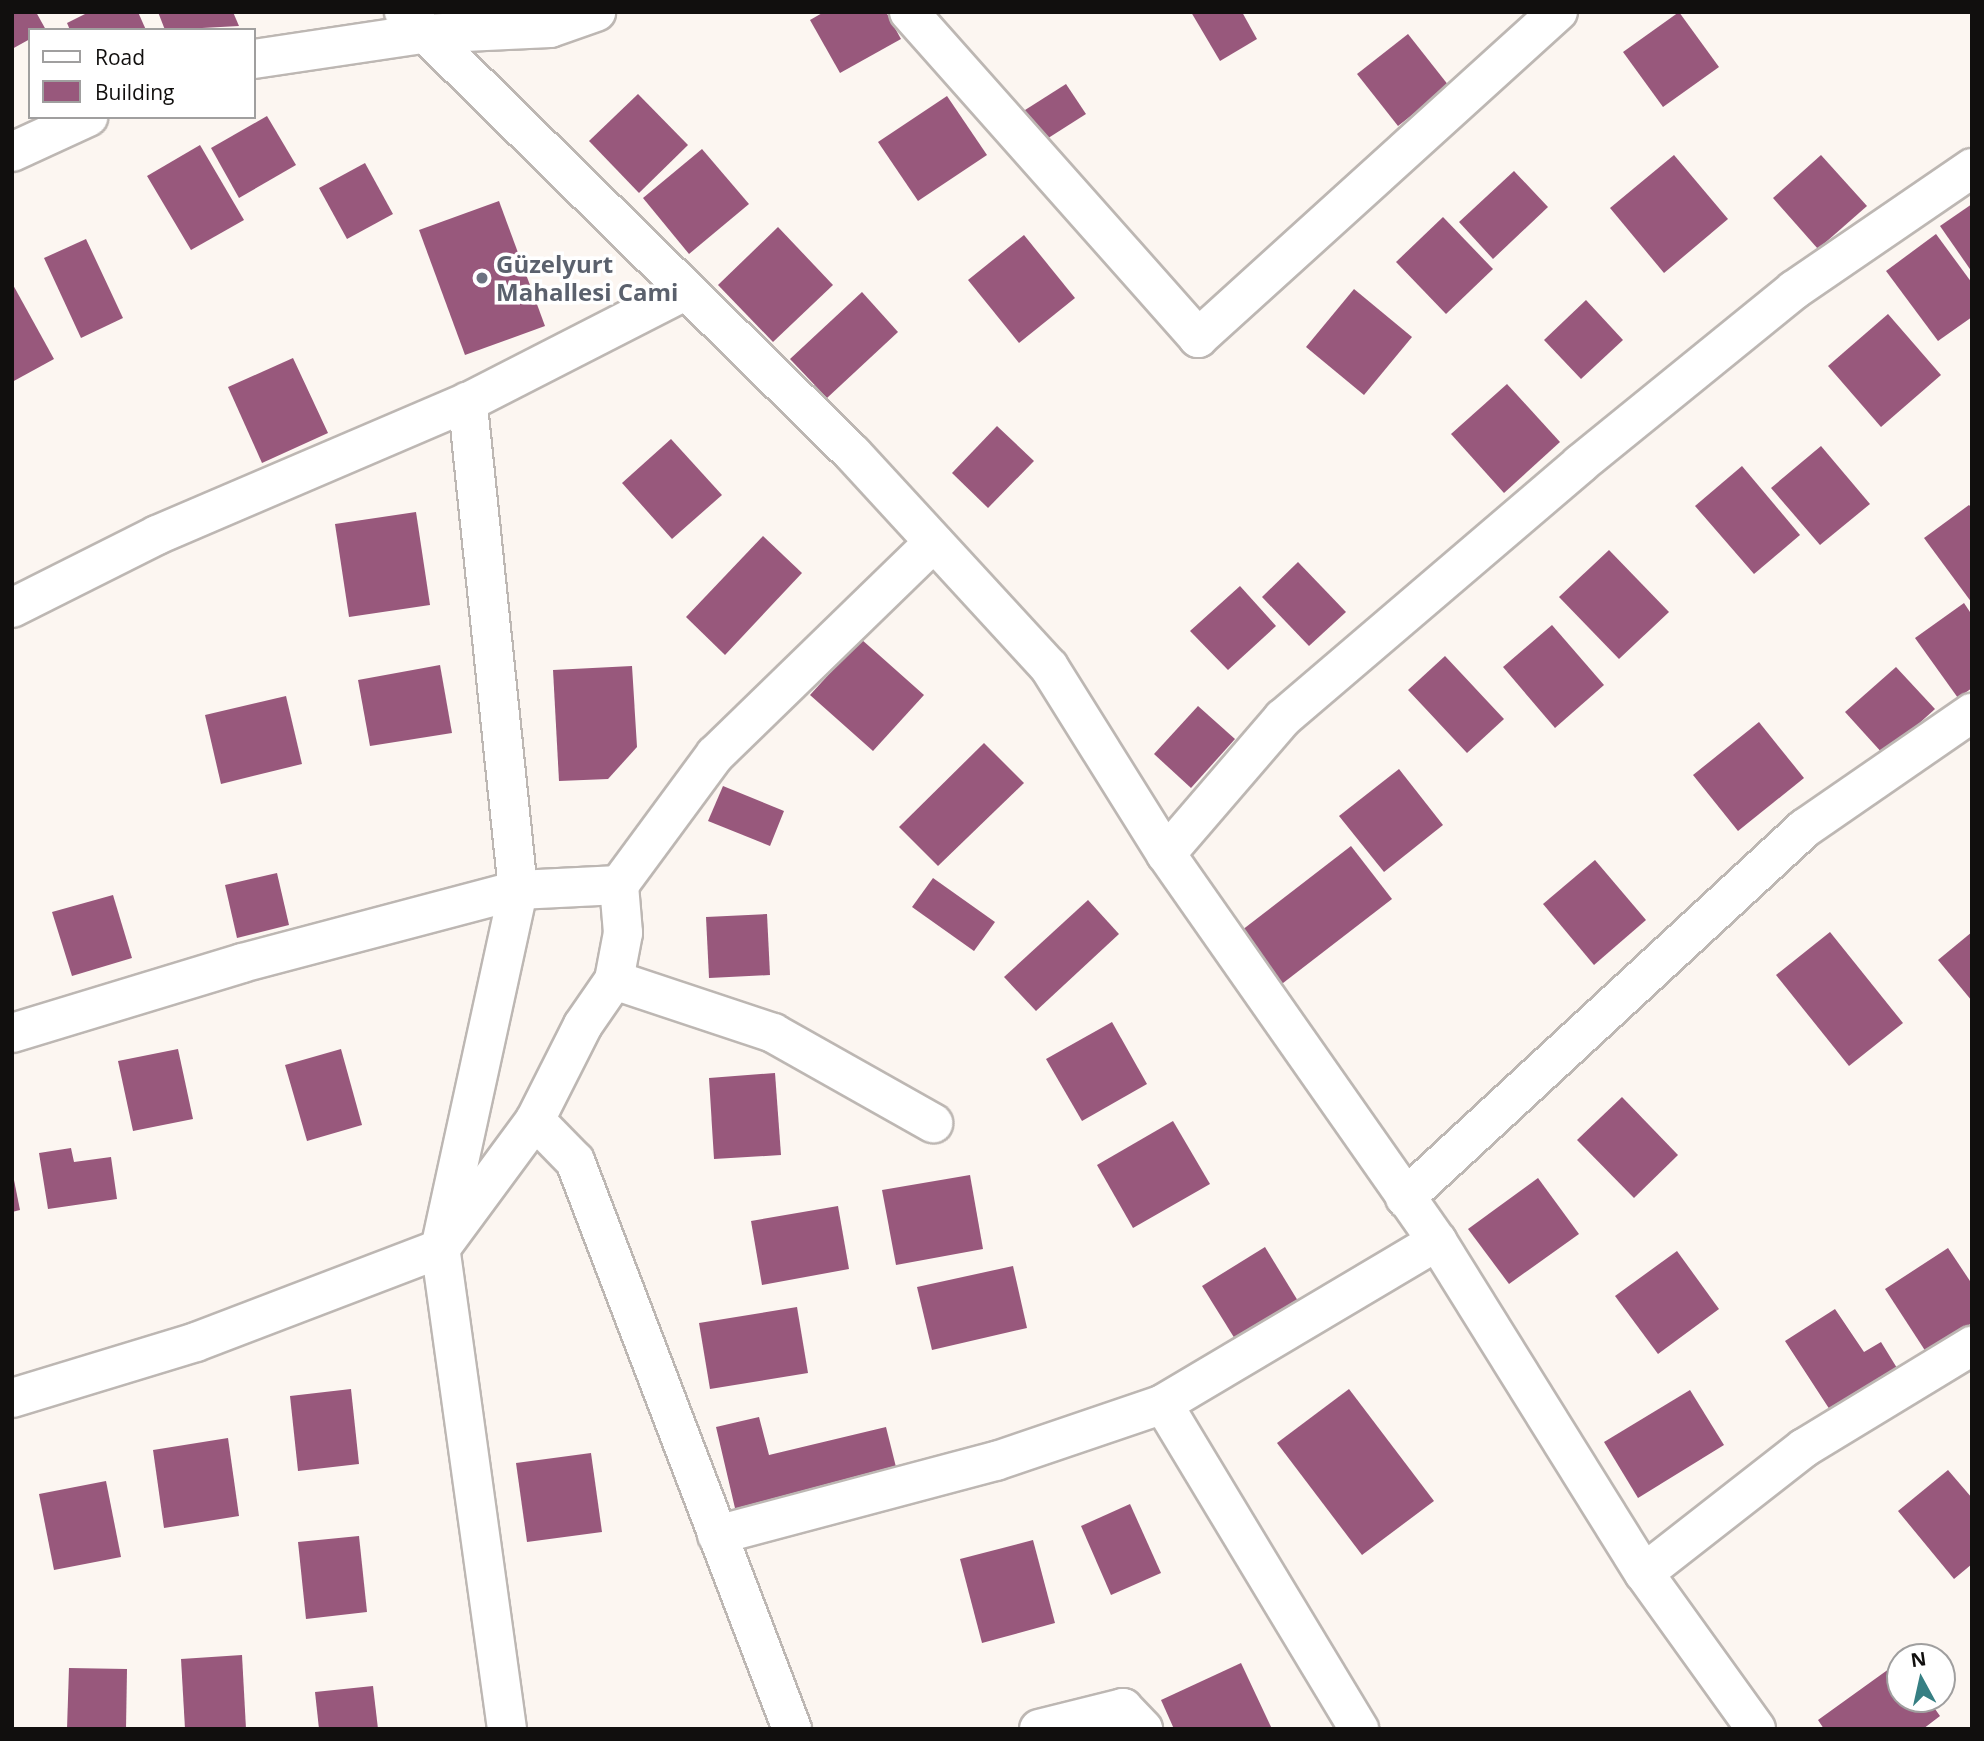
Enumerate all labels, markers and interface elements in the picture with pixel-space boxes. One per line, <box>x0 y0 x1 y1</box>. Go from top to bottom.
legend <box>28 28 256 119</box>
text: Road <box>95 43 145 71</box>
text: Building <box>95 78 174 106</box>
place label: Güzelyurt Mahallesi Cami <box>496 250 678 306</box>
marker: Güzelyurt Mahallesi Cami <box>474 270 490 286</box>
north arrow <box>1886 1643 1956 1713</box>
text: N <box>1909 1645 1928 1673</box>

